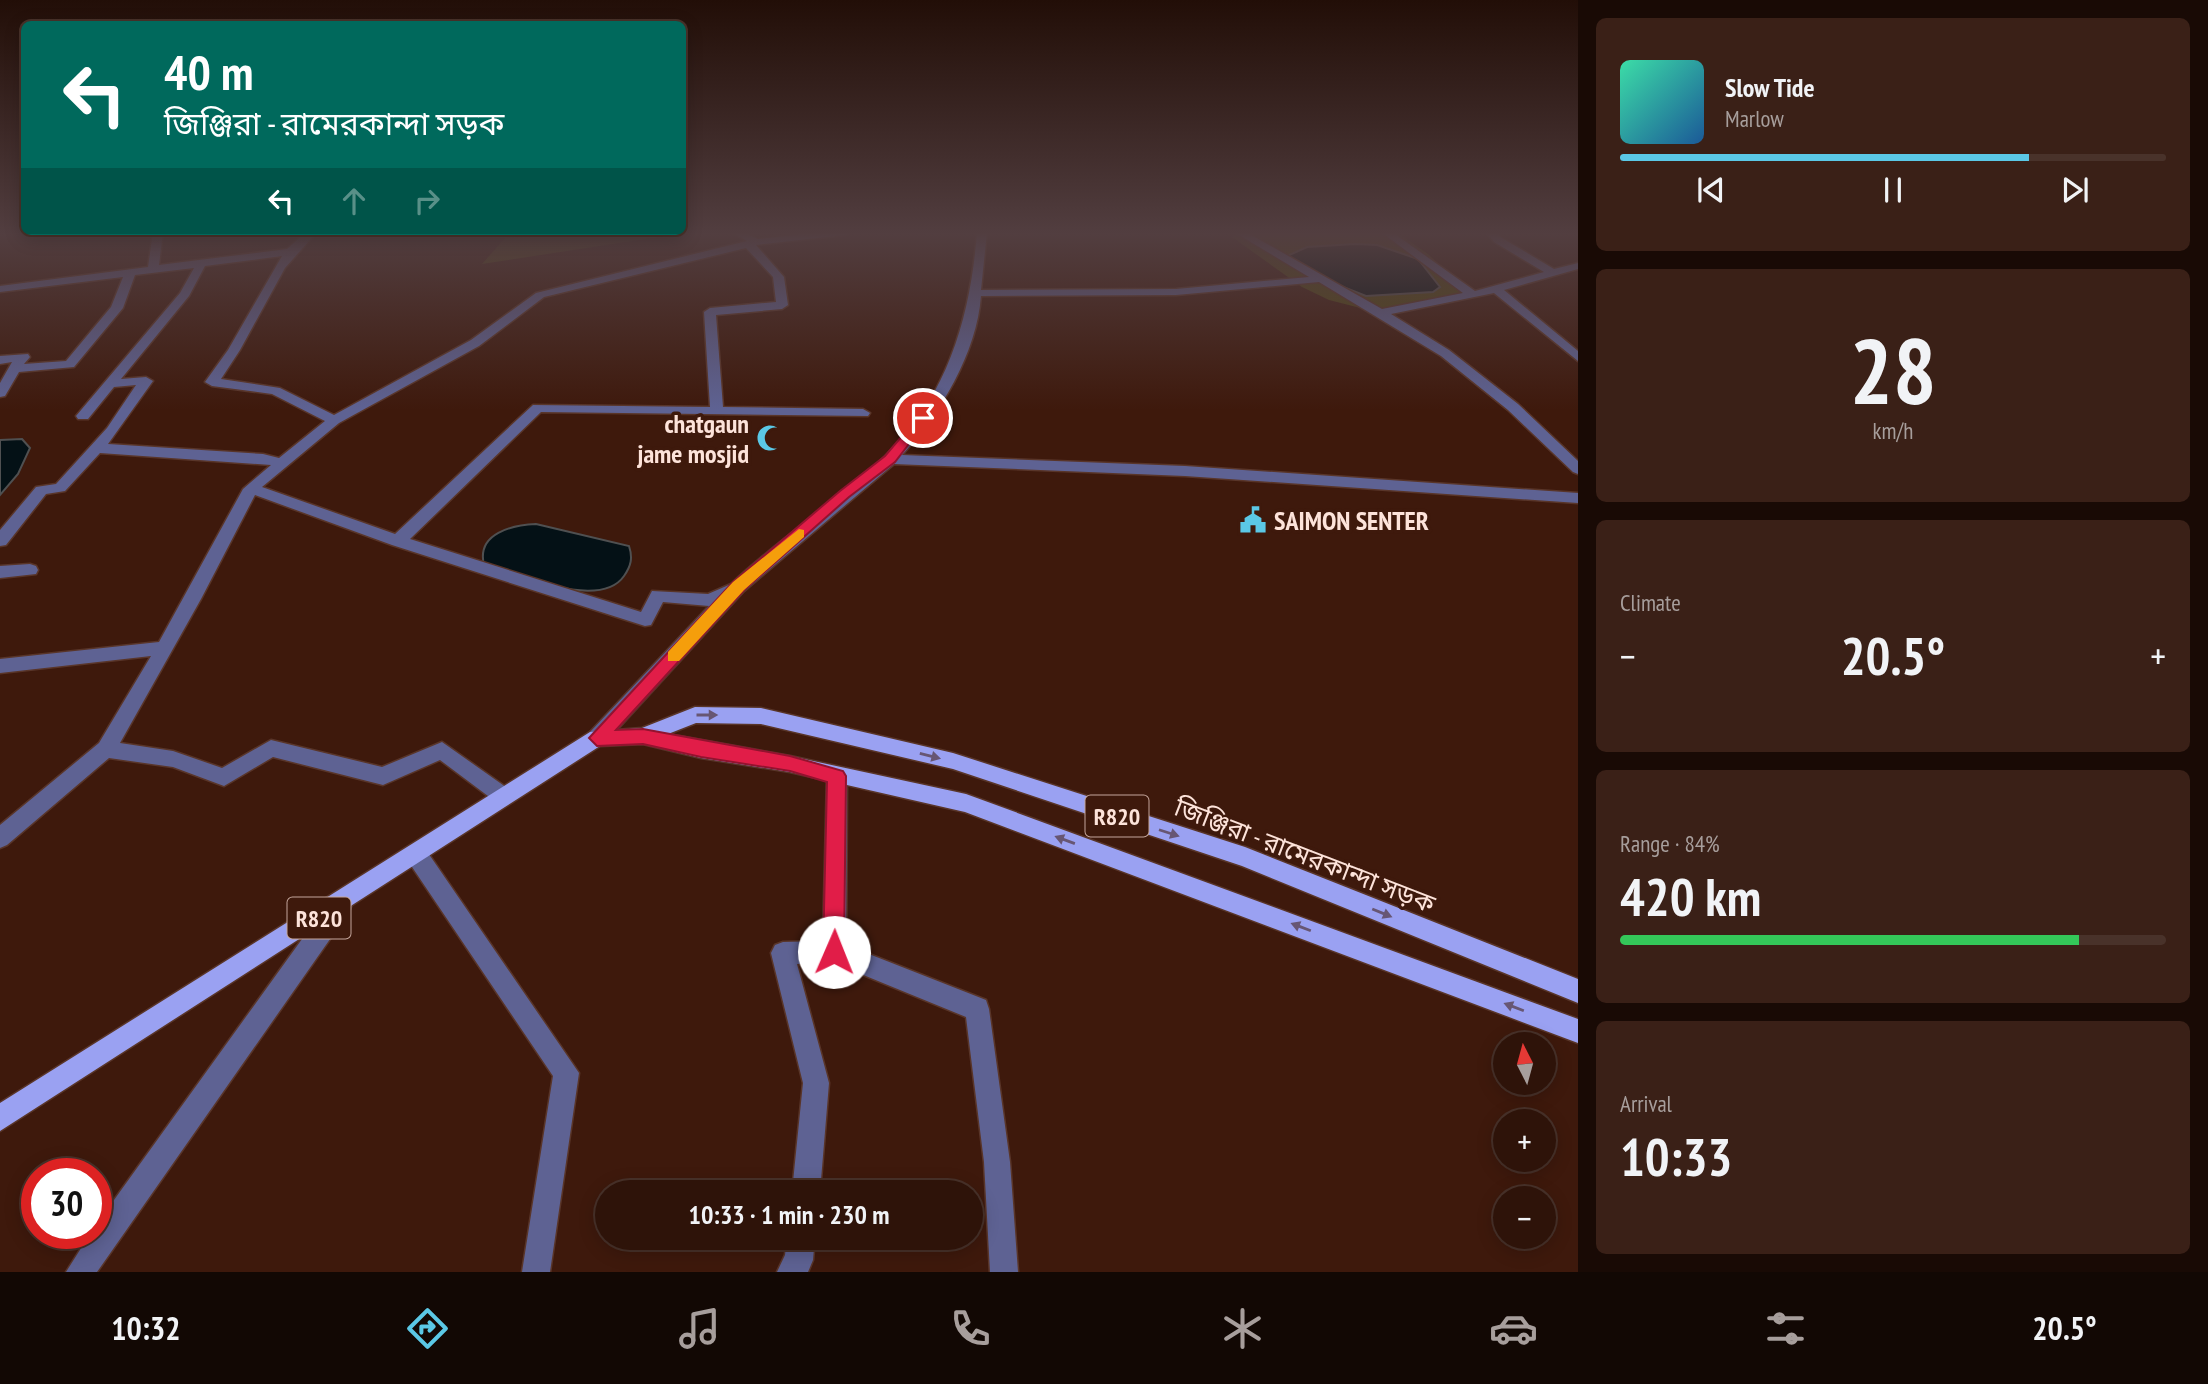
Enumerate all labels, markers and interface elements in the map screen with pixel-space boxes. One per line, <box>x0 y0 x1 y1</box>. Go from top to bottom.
text: 40 m <box>164 40 253 104</box>
icon: left <box>49 49 140 140</box>
text: Slow Tide <box>1725 71 1815 104</box>
text: জিঞ্জিরা - রামেরকান্দা সড়ক <box>164 102 504 144</box>
text: Marlow <box>1725 104 1784 133</box>
icon: previous <box>1692 171 1730 209</box>
icon: pause <box>1874 171 1912 209</box>
icon: next <box>2056 171 2094 209</box>
icon: left <box>262 182 300 220</box>
icon: ahead <box>335 182 373 220</box>
icon: right <box>408 182 446 220</box>
text: 28 <box>1850 311 1937 429</box>
pin <box>893 388 953 448</box>
icon: arrive <box>904 399 942 437</box>
place label: chatgaun jame mosjid <box>637 407 749 470</box>
text: km/h <box>1873 416 1913 445</box>
mosque icon: chatgaun jame mosjid <box>755 423 785 453</box>
place label: SAIMON SENTER <box>1274 504 1429 537</box>
public building icon: SAIMON SENTER <box>1238 505 1268 535</box>
text: Climate <box>1620 588 1681 617</box>
text: 20.5° <box>1841 622 1945 689</box>
text: − <box>1620 631 1636 680</box>
text: + <box>2150 631 2166 680</box>
one-way arrow <box>696 709 718 721</box>
one-way arrow <box>919 750 941 761</box>
street label: জিঞ্জিরা - রামেরকান্দা সড়ক <box>1169 790 1441 920</box>
road number: R820 <box>1086 796 1148 836</box>
one-way arrow <box>1159 828 1180 839</box>
text: Range · 84% <box>1620 829 1720 858</box>
one-way arrow <box>1054 834 1075 845</box>
text: 420 km <box>1620 863 1761 930</box>
road number: R820 <box>288 898 350 938</box>
one-way arrow <box>1372 907 1393 918</box>
position arrow <box>797 915 871 989</box>
one-way arrow <box>1291 921 1312 932</box>
one-way arrow <box>1504 1001 1525 1012</box>
north arrow <box>1493 1032 1556 1096</box>
map controls <box>1493 1032 1556 1249</box>
text: Arrival <box>1620 1089 1672 1118</box>
button: + <box>1493 1109 1556 1172</box>
text: 10:33 <box>1620 1123 1732 1190</box>
speed limit sign: 30 <box>21 1158 112 1249</box>
button: − <box>1493 1186 1556 1249</box>
text: 10:33 · 1 min · 230 m <box>689 1198 889 1231</box>
icon: directions <box>403 1304 452 1353</box>
icon: music <box>675 1304 724 1353</box>
icon: phone <box>946 1304 995 1353</box>
icon: climate <box>1218 1304 1267 1353</box>
icon: car <box>1489 1304 1538 1353</box>
icon: filters <box>1761 1304 1810 1353</box>
text: 10:32 <box>111 1307 180 1349</box>
text: 20.5° <box>2032 1307 2097 1349</box>

